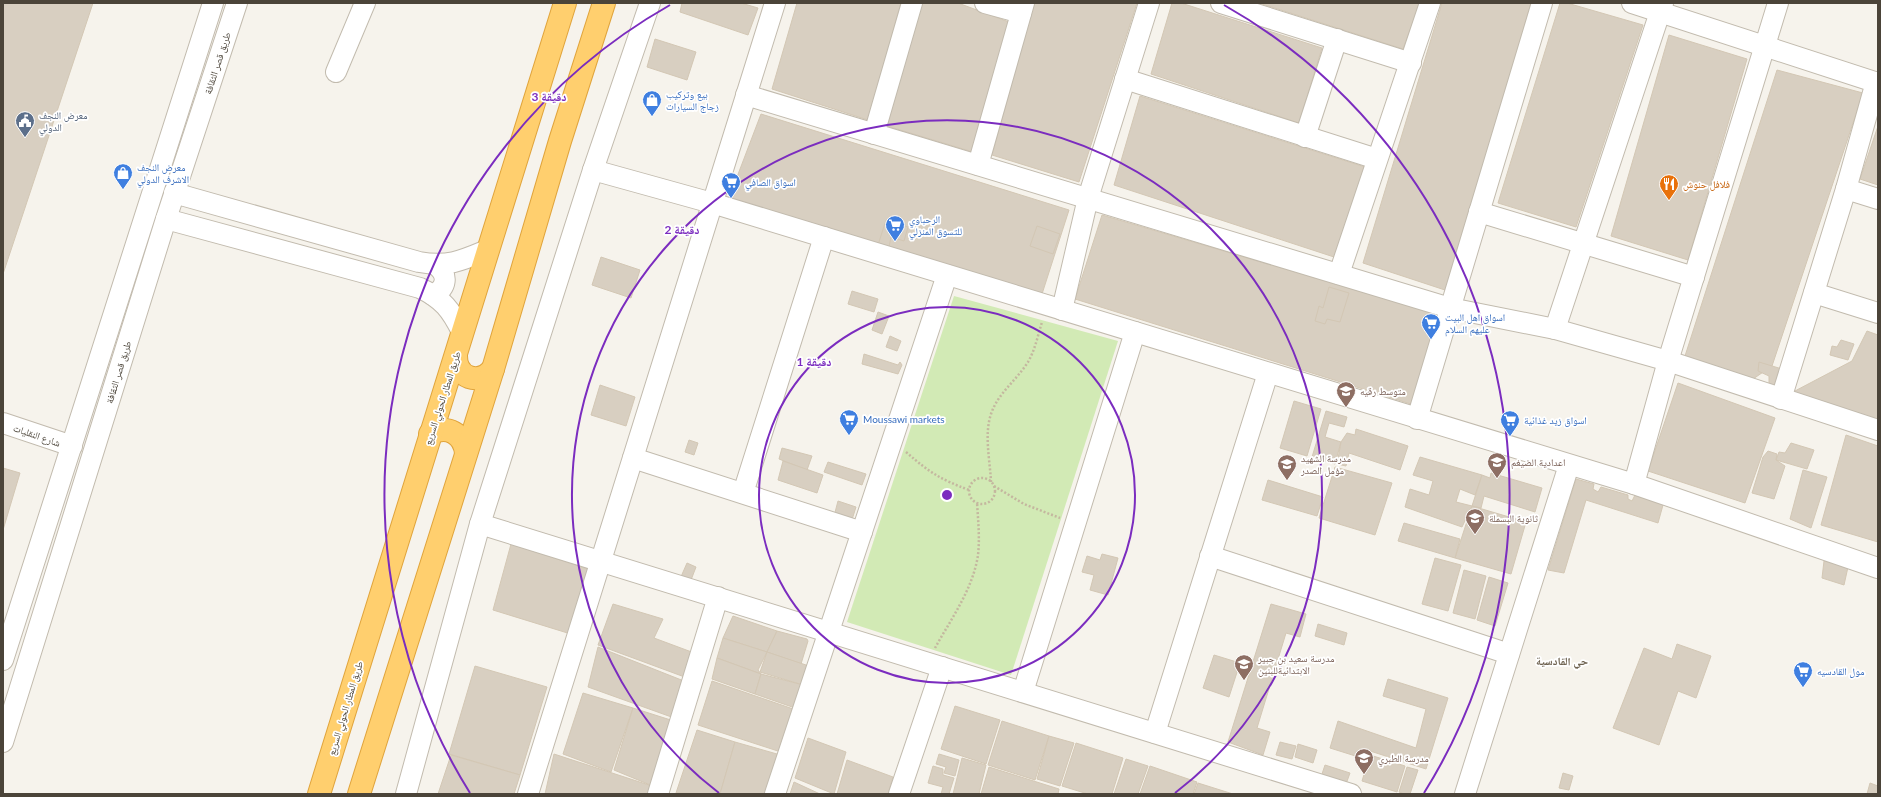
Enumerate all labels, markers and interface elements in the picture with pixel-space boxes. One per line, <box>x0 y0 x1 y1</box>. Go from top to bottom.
street label: طريق قصر الثقافة <box>201 30 234 96</box>
place label: بيع وتركيب زجاج السيارات <box>666 88 719 113</box>
text: 3 دقيقة <box>531 89 567 104</box>
shop icon: بيع وتركيب زجاج السيارات <box>641 89 663 117</box>
place label: معرض النجف الدولي <box>39 109 88 136</box>
public building icon: معرض النجف الدولي <box>14 110 36 138</box>
place label: معرض النجف الاشرف الدولي <box>137 161 189 188</box>
shop icon: معرض النجف الاشرف الدولي <box>112 162 134 190</box>
supermarket icon: اسواق الصافي <box>720 171 742 199</box>
restaurant icon: فلافل حنوش <box>1658 173 1680 201</box>
place label: اسواق الصافي <box>745 176 796 191</box>
place label: فلافل حنوش <box>1683 178 1730 191</box>
place label: الرحباوي للتسوق المنزلي <box>909 213 962 240</box>
supermarket icon: الرحباوي للتسوق المنزلي <box>884 214 906 242</box>
text: 2 دقيقة <box>664 222 700 237</box>
place label: اسواق اهل البيت عليهم السلام <box>1445 311 1505 337</box>
supermarket icon: اسواق اهل البيت عليهم السلام <box>1420 312 1442 340</box>
street label: طريق قصر الثقافة <box>103 339 134 405</box>
street label: طريق المطار الحولي السريع <box>421 349 465 447</box>
text: 1 دقيقة <box>796 354 832 369</box>
school or university icon: متوسط رقيه <box>1335 380 1357 408</box>
place label: متوسط رقيه <box>1360 385 1406 397</box>
supermarket icon: Moussawi markets <box>838 408 860 436</box>
supermarket icon: اسواق زيد غذائية <box>1499 409 1521 437</box>
place label: Moussawi markets <box>863 413 945 425</box>
place label: اسواق زيد غذائية <box>1524 414 1587 427</box>
street label: شارع النقليات <box>11 421 63 450</box>
school or university icon: اعدادية الضيغم <box>1486 451 1508 479</box>
place label: مدرسة الشهيد مؤمل الصدر <box>1300 452 1352 477</box>
school or university icon: مدرسة الشهيد مؤمل الصدر <box>1276 453 1298 481</box>
place label: اعدادية الضيغم <box>1511 456 1566 470</box>
centre of rings <box>940 488 954 502</box>
school or university icon: ثانوية البسملة <box>1464 507 1486 535</box>
place label: ثانوية البسملة <box>1489 512 1538 524</box>
place label: مدرسة سعيد بن جبير الابتدائيةللبنين <box>1257 652 1335 677</box>
school or university icon: مدرسة سعيد بن جبير الابتدائيةللبنين <box>1233 653 1255 681</box>
district label: حي القادسية <box>1536 654 1588 669</box>
street label: طريق المطار الحولي السريع <box>325 659 368 757</box>
supermarket icon: مول القادسيه <box>1792 660 1814 688</box>
place label: مول القادسيه <box>1817 665 1865 678</box>
school or university icon: مدرسة الطبري <box>1353 747 1375 775</box>
place label: مدرسة الطبري <box>1378 752 1429 767</box>

